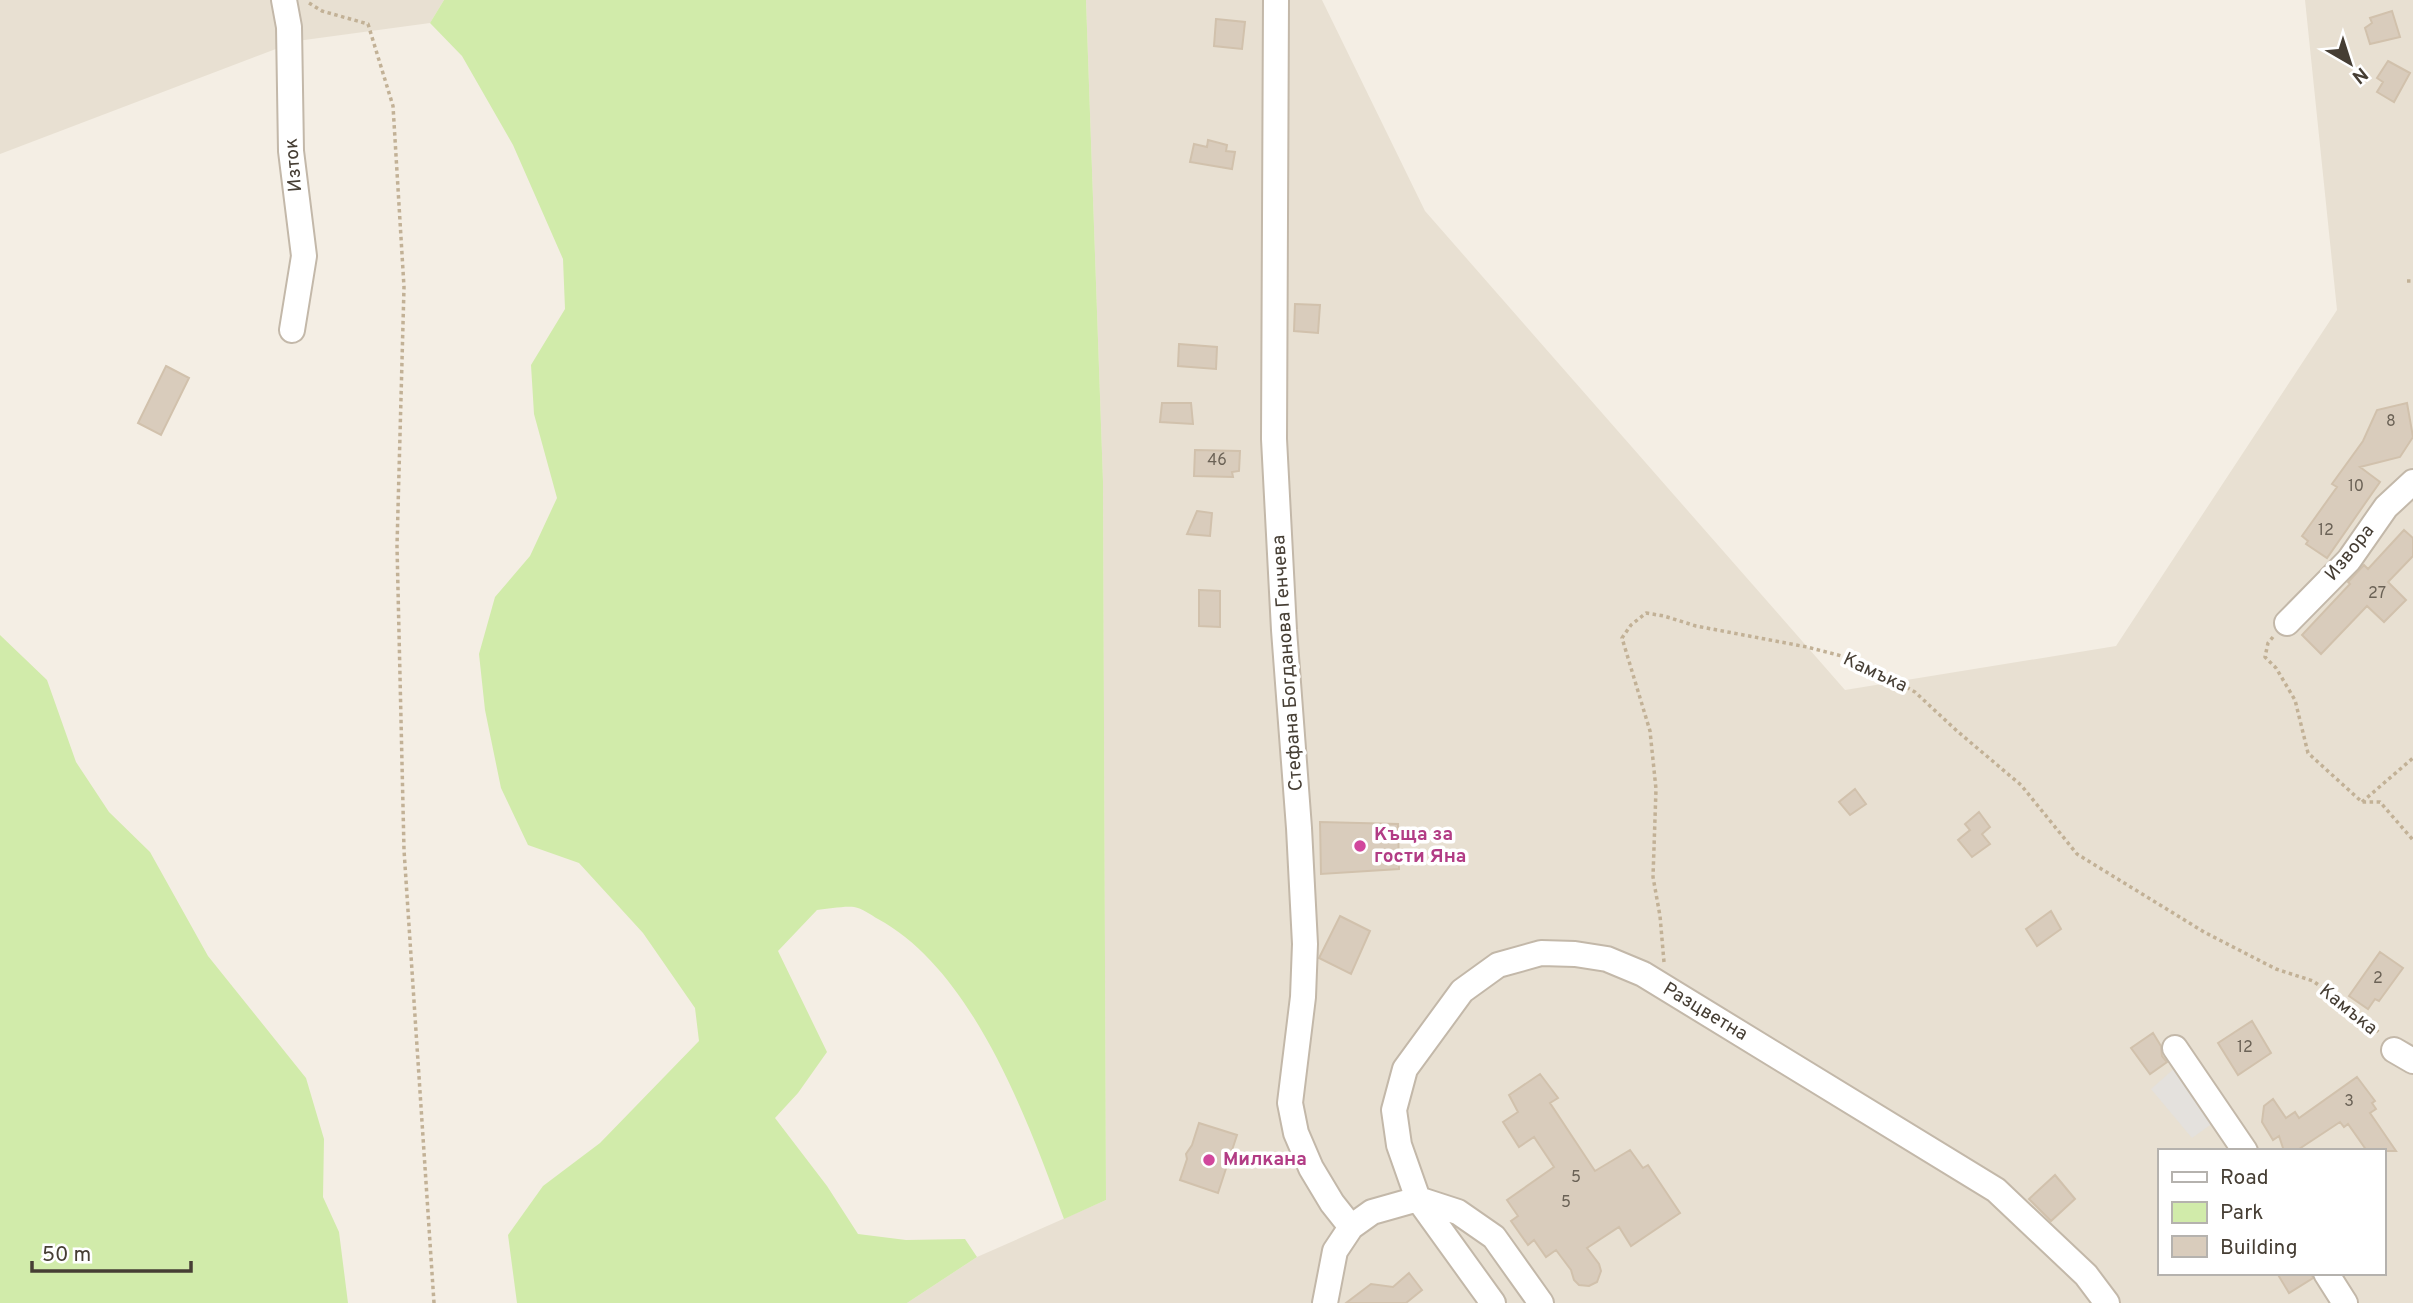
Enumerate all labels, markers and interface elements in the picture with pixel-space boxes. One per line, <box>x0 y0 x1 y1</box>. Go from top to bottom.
north arrow <box>2315 28 2385 98</box>
text: N <box>2347 61 2372 88</box>
street label: Изток <box>280 137 308 193</box>
house number: 8 <box>2386 412 2396 432</box>
house number: 46 <box>1207 451 1227 471</box>
house number: 10 <box>2348 477 2364 497</box>
street label: Извора <box>2320 520 2380 586</box>
house number: 12 <box>2318 521 2334 541</box>
street label: Стефана Богданова Генчева <box>1267 534 1309 792</box>
house number: 27 <box>2368 584 2386 604</box>
street label: Камъка <box>1839 648 1911 698</box>
place label: Къща за гости Яна <box>1374 823 1466 869</box>
marker: Къща за гости Яна <box>1352 838 1368 854</box>
house number: 2 <box>2373 969 2383 989</box>
street label: Разцветна <box>1658 977 1752 1047</box>
street label: Камъка <box>2314 979 2382 1041</box>
house number: 12 <box>2237 1038 2253 1058</box>
house number: 3 <box>2344 1092 2354 1112</box>
place label: Милкана <box>1223 1148 1307 1172</box>
legend <box>2158 1149 2385 1275</box>
marker: Милкана <box>1201 1152 1217 1168</box>
text: Road <box>2220 1165 2269 1192</box>
house number: 5 <box>1571 1168 1581 1188</box>
house number: 5 <box>1561 1193 1571 1213</box>
text: Park <box>2220 1200 2263 1227</box>
scale bar <box>32 1230 191 1274</box>
text: Building <box>2220 1235 2298 1262</box>
text: 50 m <box>42 1242 91 1269</box>

